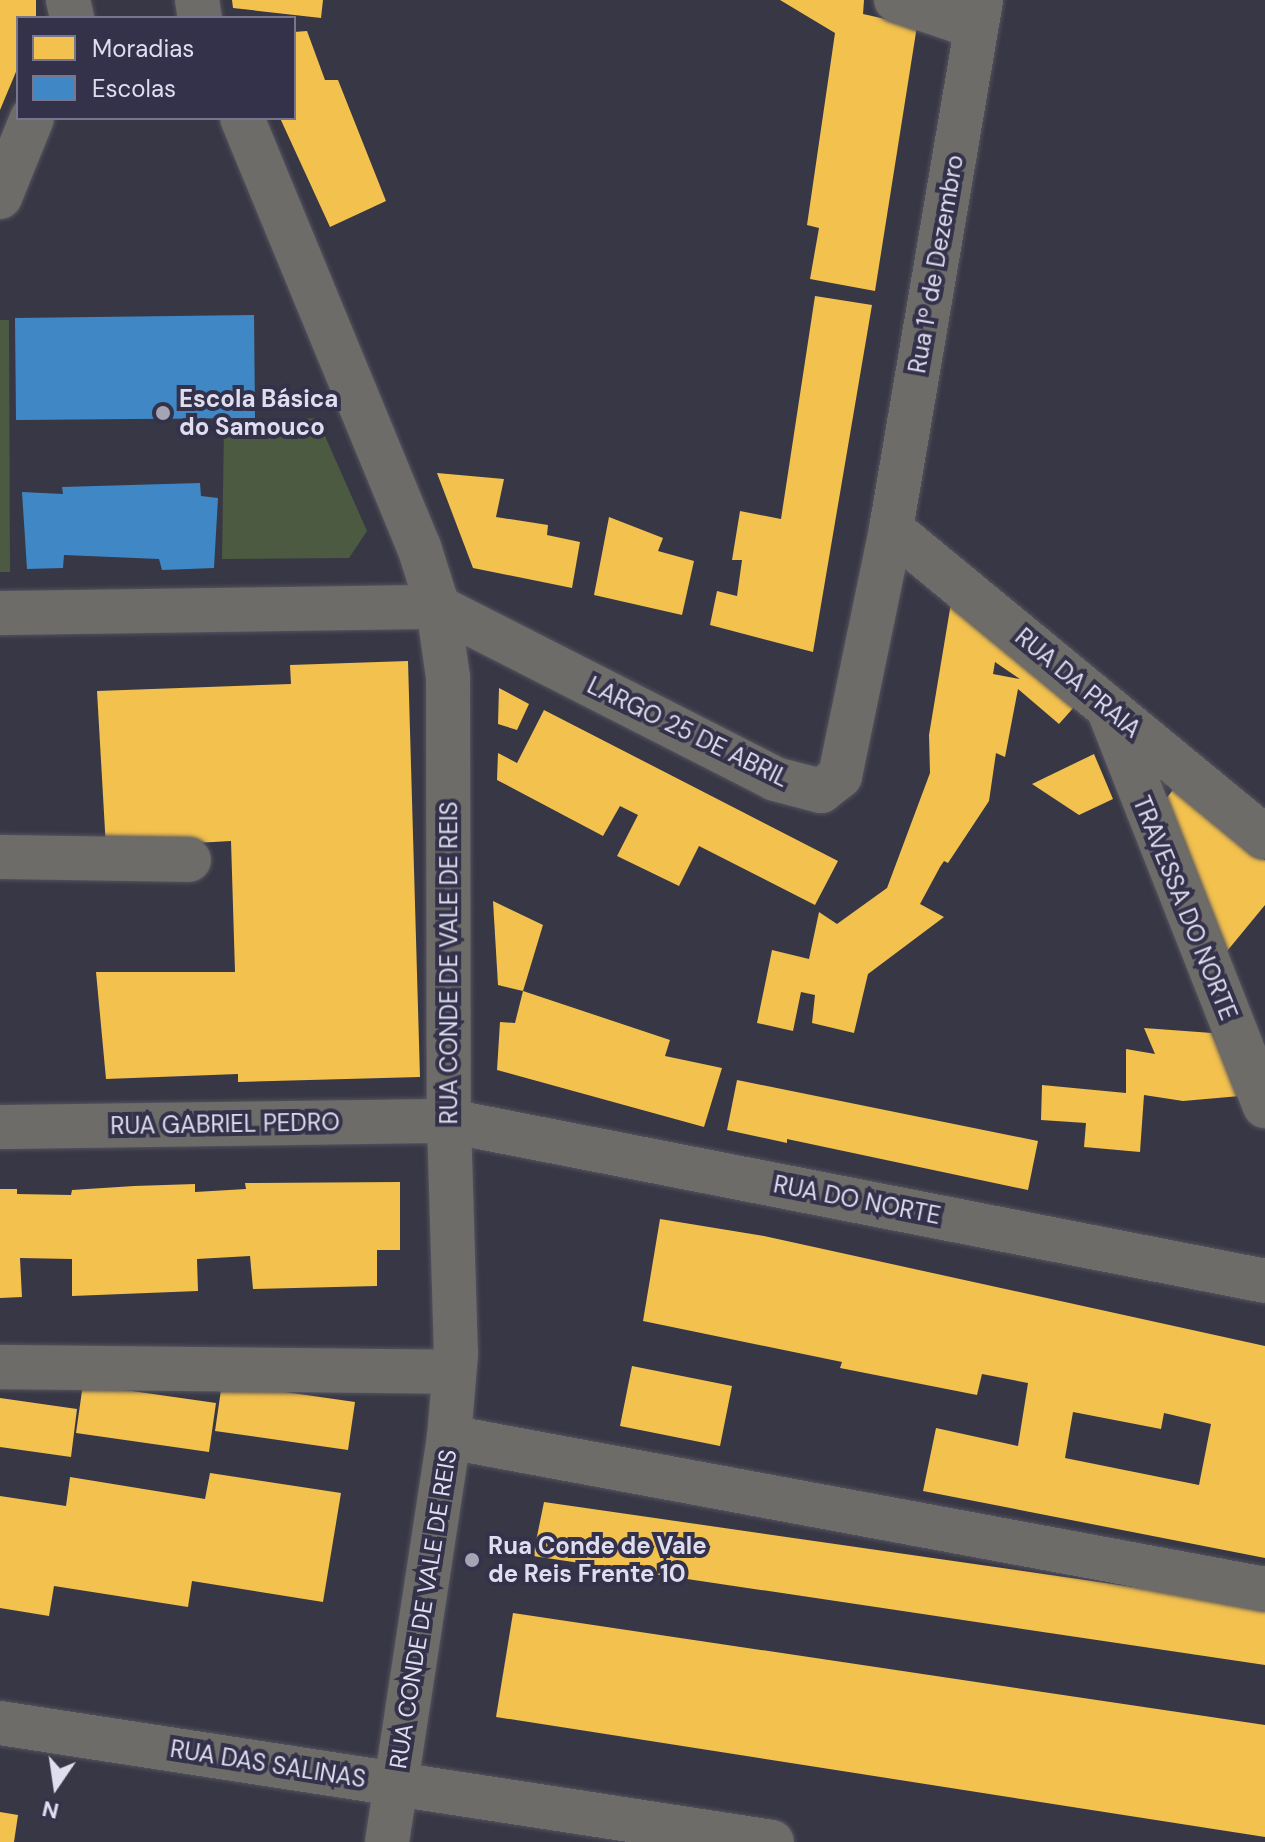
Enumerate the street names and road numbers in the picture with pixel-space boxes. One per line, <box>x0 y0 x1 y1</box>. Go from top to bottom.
street label: Rua 1º de Dezembro <box>903 153 969 375</box>
street label: RUA DA PRAIA <box>1009 622 1147 744</box>
street label: LARGO 25 DE ABRIL <box>583 671 793 793</box>
street label: TRAVESSA DO NORTE <box>1127 792 1243 1024</box>
street label: RUA CONDE DE VALE DE REIS <box>435 802 463 1124</box>
street label: RUA GABRIEL PEDRO <box>110 1108 340 1140</box>
street label: RUA DO NORTE <box>771 1170 943 1230</box>
street label: RUA CONDE DE VALE DE REIS <box>384 1447 462 1771</box>
street label: RUA DAS SALINAS <box>168 1734 368 1794</box>

